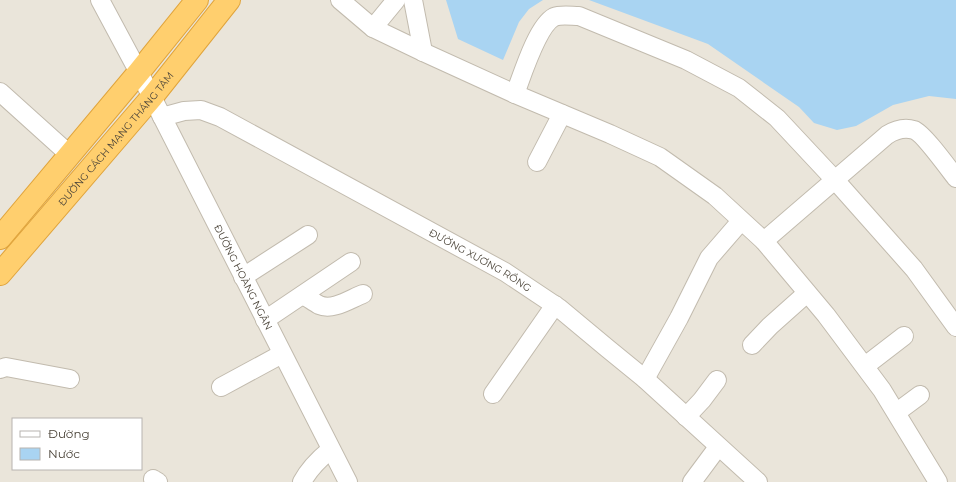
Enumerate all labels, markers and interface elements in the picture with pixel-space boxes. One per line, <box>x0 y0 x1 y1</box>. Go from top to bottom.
street label: ĐƯỜNG CÁCH MẠNG THÁNG TÁM <box>55 69 177 209</box>
street label: ĐƯỜNG HOÀNG NGÂN <box>211 222 275 332</box>
street label: ĐƯỜNG XƯƠNG RỒNG <box>427 226 534 295</box>
legend <box>12 418 142 470</box>
text: Đường <box>48 426 90 441</box>
text: Nước <box>48 446 80 461</box>

